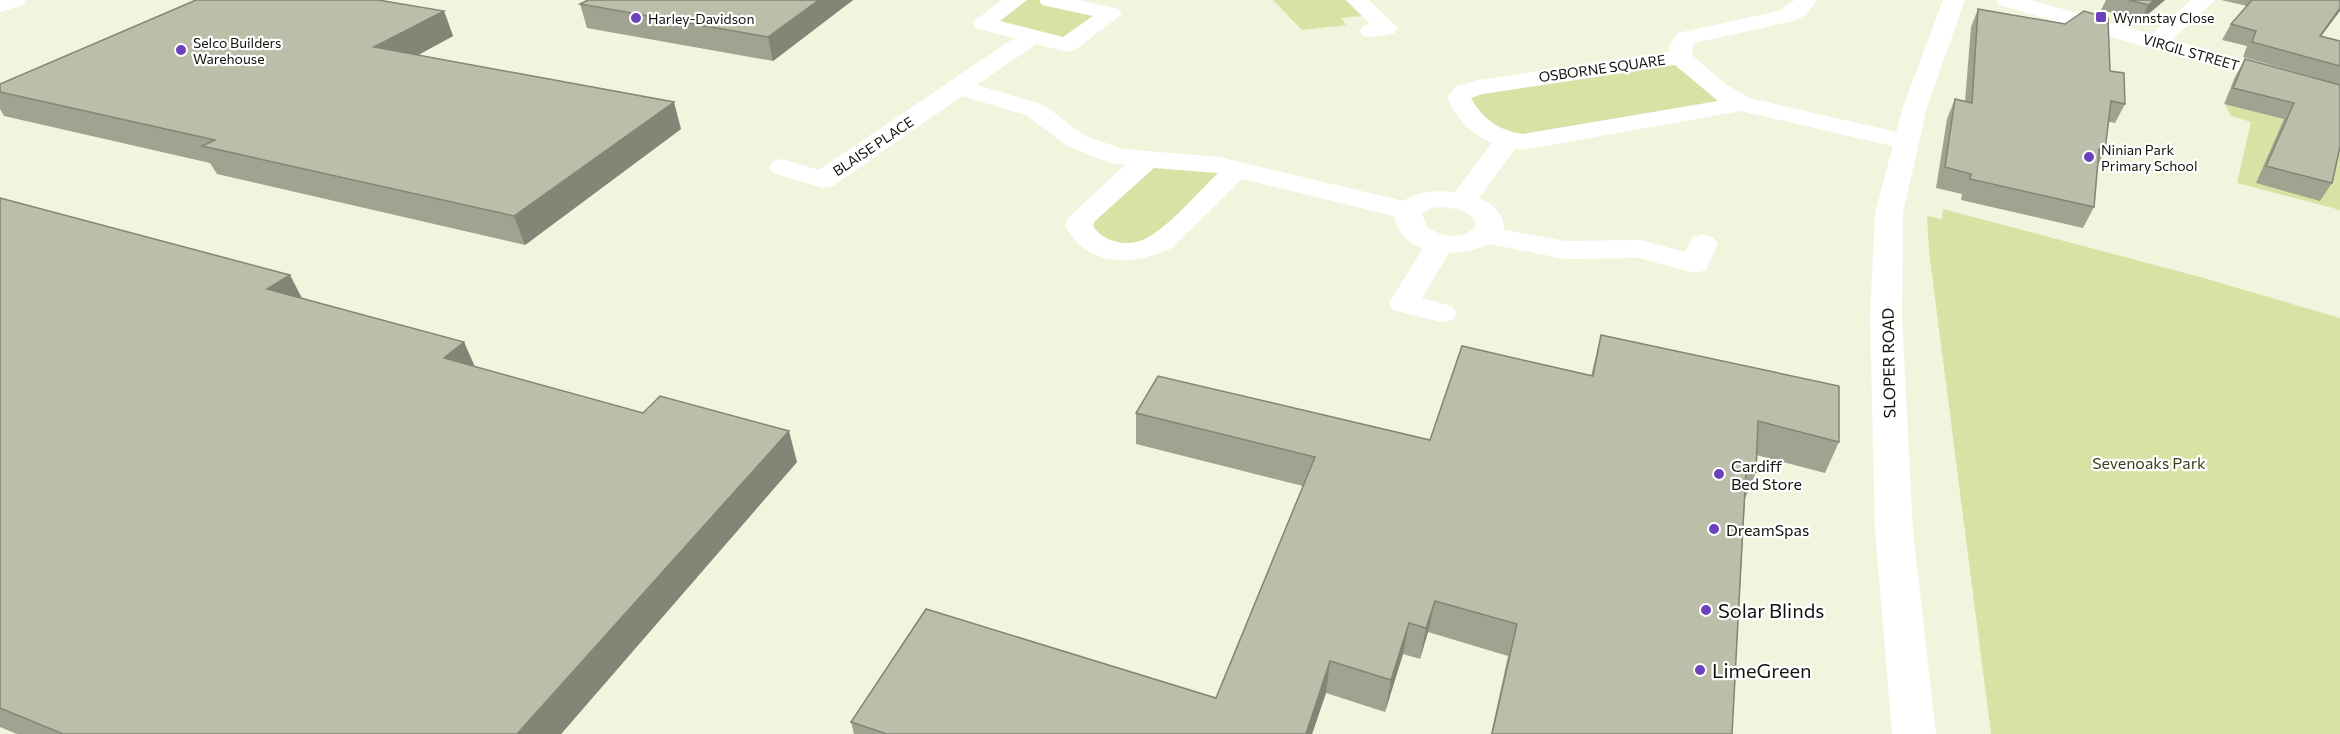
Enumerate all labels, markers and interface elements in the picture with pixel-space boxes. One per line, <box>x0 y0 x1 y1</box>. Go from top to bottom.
place label: Wynnstay Close <box>2113 9 2214 26</box>
place label: Harley-Davidson <box>648 10 754 27</box>
marker: Wynnstay Close <box>2094 10 2108 24</box>
marker: Harley-Davidson <box>629 11 643 25</box>
street label: VIRGIL STREET <box>2141 30 2241 74</box>
place label: Selco Builders Warehouse <box>193 34 281 67</box>
marker: Selco Builders Warehouse <box>174 43 188 57</box>
street label: OSBORNE SQUARE <box>1538 51 1666 85</box>
street label: BLAISE PLACE <box>829 113 917 179</box>
place label: Ninian Park Primary School <box>2101 141 2197 174</box>
marker: Ninian Park Primary School <box>2082 150 2096 164</box>
street label: SLOPER ROAD <box>1878 308 1898 418</box>
park label: Sevenoaks Park <box>2092 453 2206 472</box>
place label: Cardiff Bed Store <box>1731 456 1802 493</box>
marker: Cardiff Bed Store <box>1712 467 1726 481</box>
place label: DreamSpas <box>1726 520 1809 539</box>
marker: DreamSpas <box>1707 522 1721 536</box>
place label: Solar Blinds <box>1718 598 1824 622</box>
marker: Solar Blinds <box>1699 603 1713 617</box>
place label: LimeGreen <box>1712 658 1811 682</box>
marker: LimeGreen <box>1693 663 1707 677</box>

